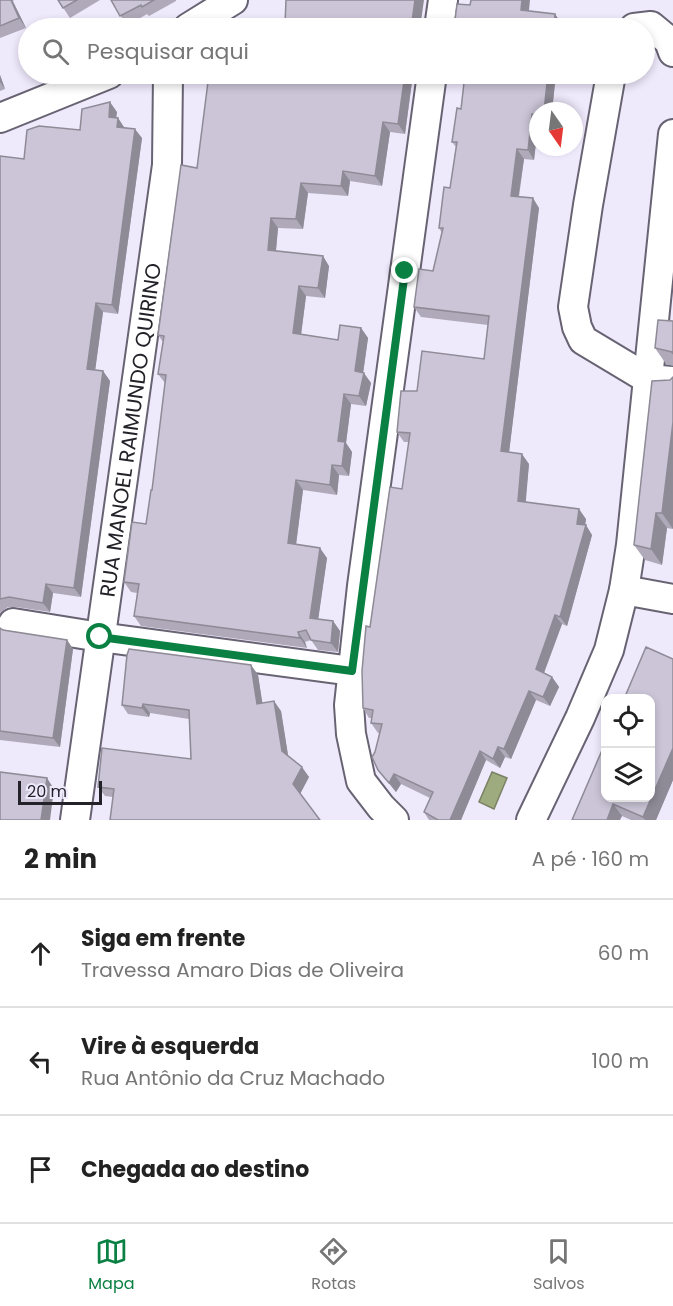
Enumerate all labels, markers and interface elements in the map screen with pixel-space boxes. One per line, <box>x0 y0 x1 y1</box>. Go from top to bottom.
search box <box>18 18 655 84</box>
icon: search <box>39 35 72 68</box>
text: Pesquisar aqui <box>87 36 249 67</box>
north arrow <box>529 102 583 156</box>
route end <box>391 257 417 283</box>
street label: RUA MANOEL RAIMUNDO QUIRINO <box>92 261 168 599</box>
route start <box>86 623 112 649</box>
map controls <box>601 694 655 802</box>
button: locate <box>601 694 655 748</box>
button: layers <box>601 748 655 802</box>
scale bar <box>18 778 102 806</box>
text: 20 m <box>27 780 67 803</box>
text: 2 min <box>24 841 97 877</box>
text: A pé · 160 m <box>532 845 649 873</box>
text: Siga em frente <box>81 923 245 954</box>
icon: ahead <box>24 937 57 970</box>
text: 60 m <box>598 939 649 967</box>
text: Travessa Amaro Dias de Oliveira <box>81 956 404 984</box>
text: Vire à esquerda <box>81 1031 259 1062</box>
icon: left <box>24 1045 57 1078</box>
text: 100 m <box>592 1047 649 1075</box>
text: Rua Antônio da Cruz Machado <box>81 1064 385 1092</box>
icon: arrive <box>24 1153 57 1186</box>
text: Chegada ao destino <box>81 1154 309 1185</box>
tab: Mapa <box>88 1235 135 1296</box>
tab: Rotas <box>311 1235 356 1296</box>
tab: Salvos <box>533 1235 585 1296</box>

